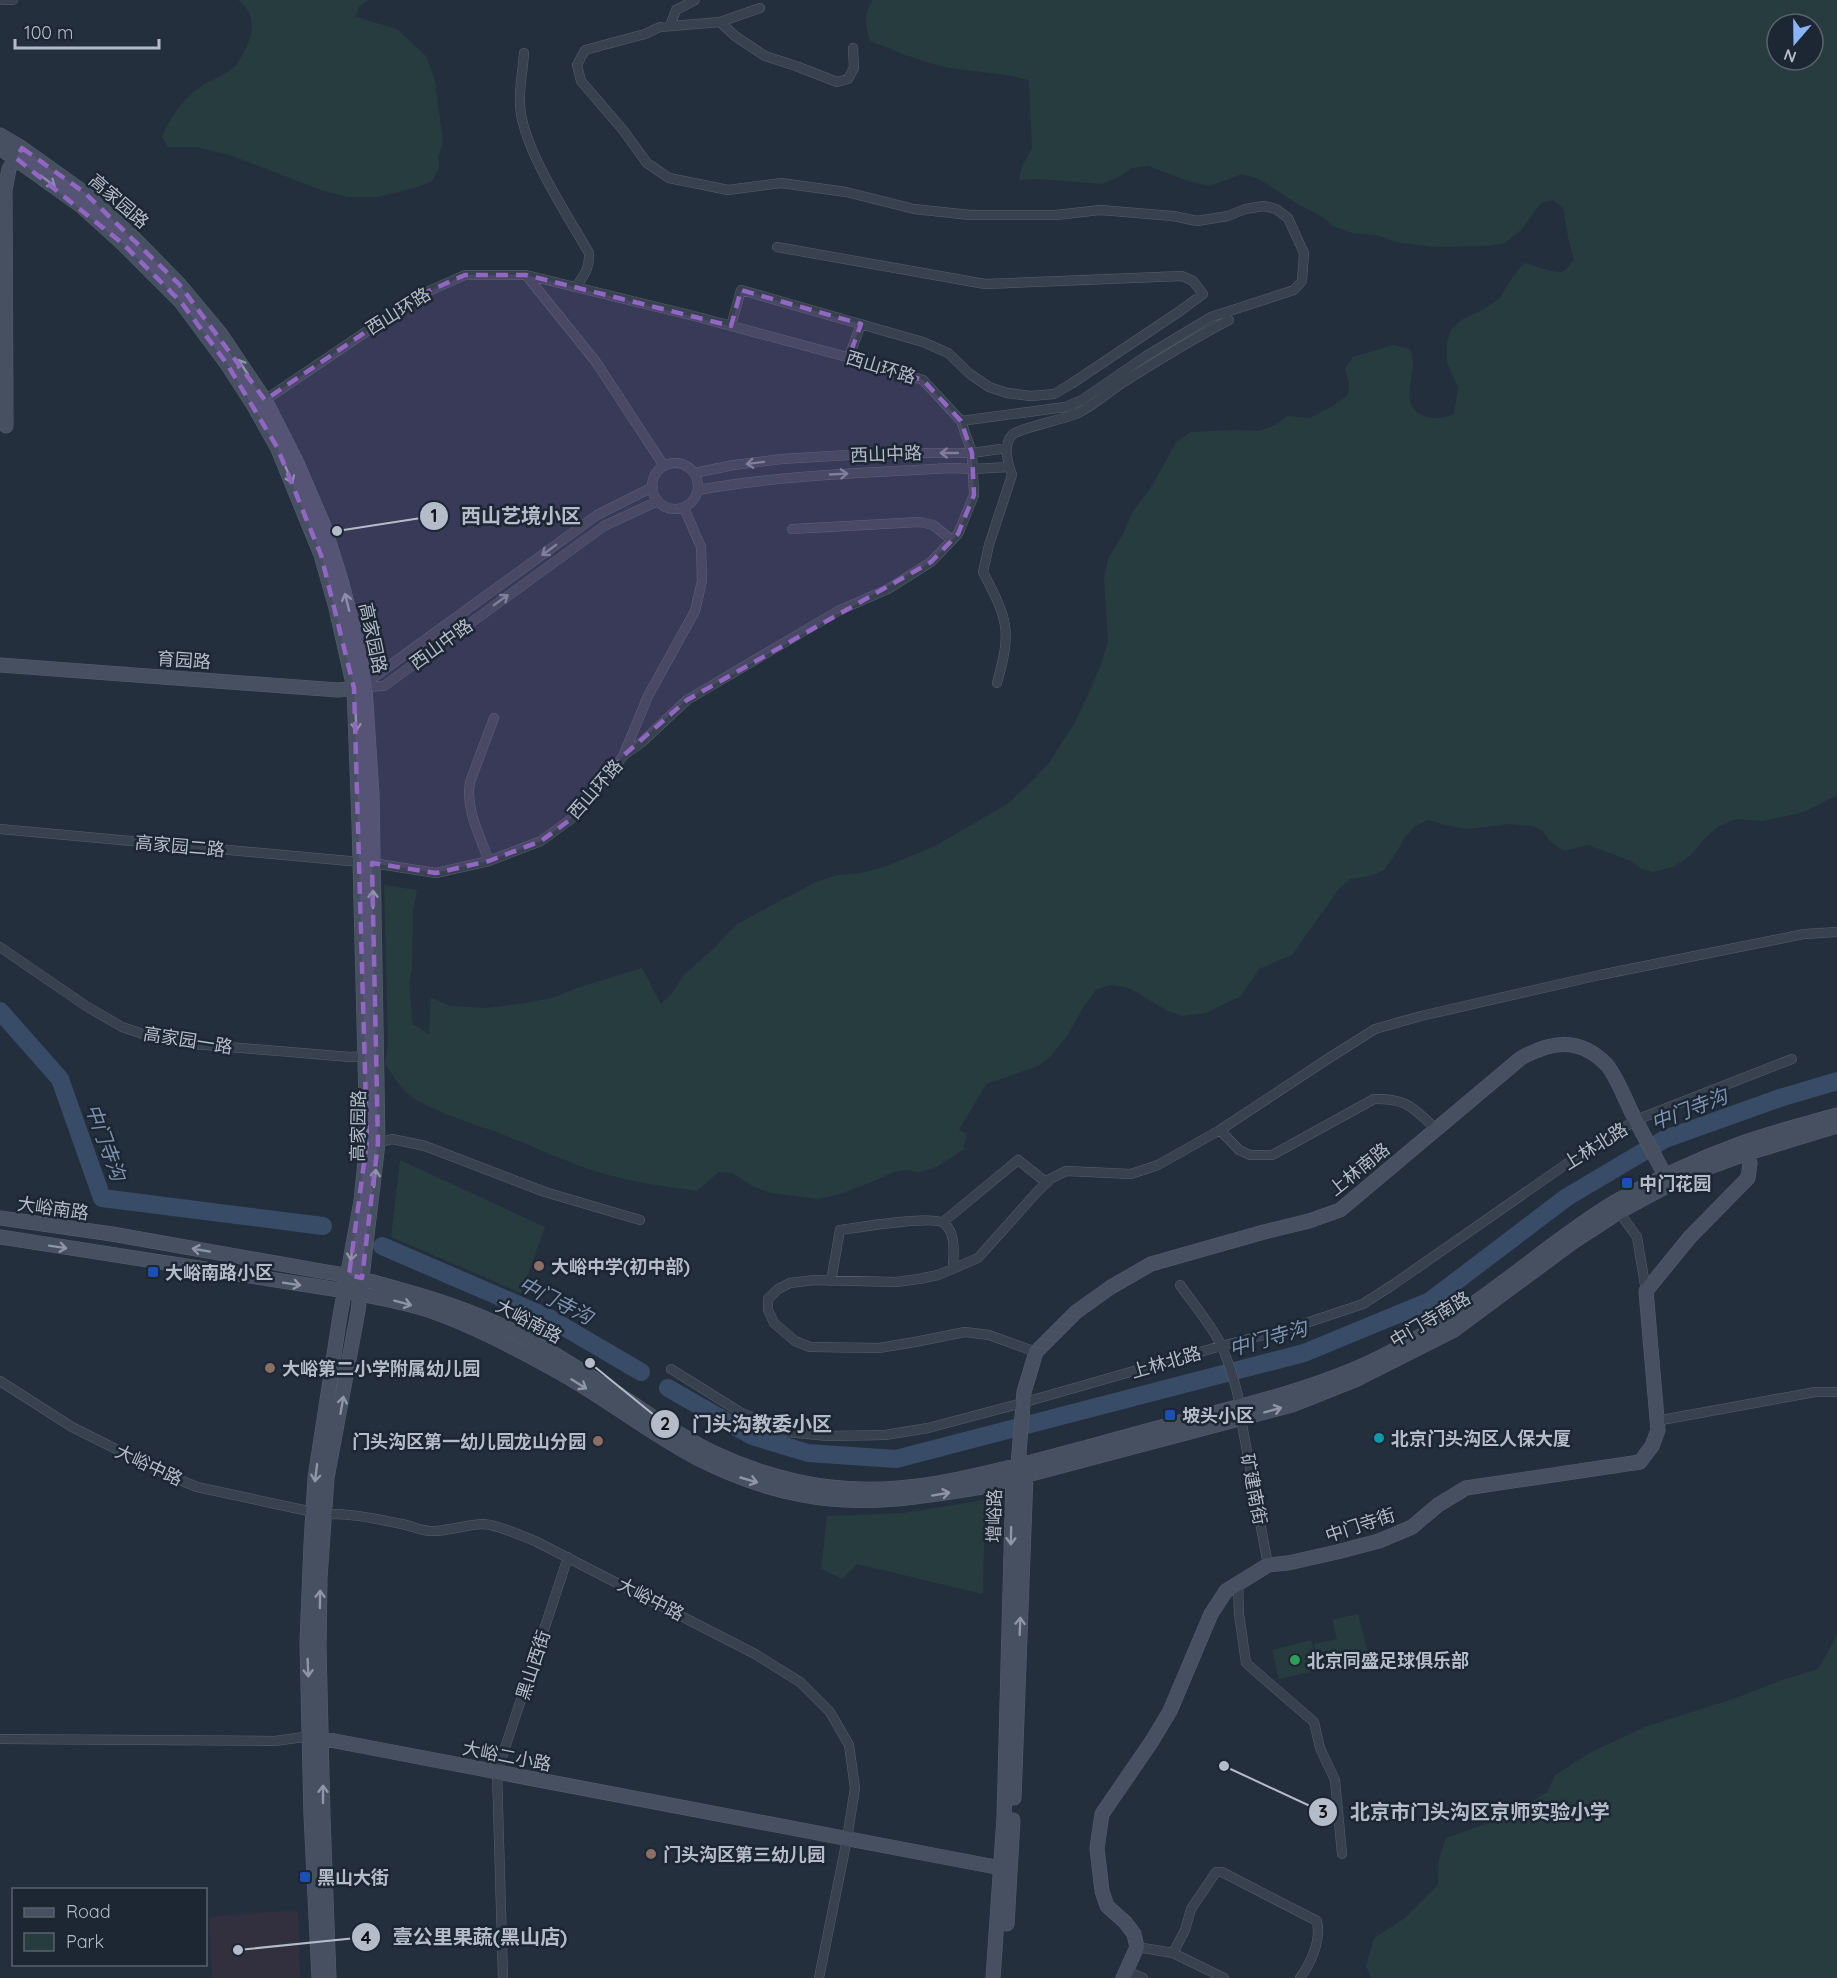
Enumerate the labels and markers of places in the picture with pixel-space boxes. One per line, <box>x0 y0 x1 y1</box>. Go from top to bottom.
callout: 西山艺境小区 <box>419 497 593 535</box>
place label: 中门花园 <box>1639 1172 1711 1195</box>
marker: 中门花园 <box>1620 1176 1634 1190</box>
place label: 大峪中学(初中部) <box>551 1255 690 1278</box>
marker: 大峪中学(初中部) <box>532 1259 546 1273</box>
place label: 大峪南路小区 <box>165 1261 273 1284</box>
marker: 大峪南路小区 <box>146 1265 160 1279</box>
place label: 大峪第二小学附属幼儿园 <box>282 1357 480 1380</box>
marker: 大峪第二小学附属幼儿园 <box>263 1361 277 1375</box>
place label: 坡头小区 <box>1182 1404 1254 1427</box>
callout: 门头沟教委小区 <box>650 1405 844 1443</box>
marker: 坡头小区 <box>1163 1408 1177 1422</box>
place label: 北京门头沟区人保大厦 <box>1391 1427 1571 1450</box>
place label: 门头沟区第一幼儿园龙山分园 <box>352 1430 586 1453</box>
marker: 北京门头沟区人保大厦 <box>1372 1431 1386 1445</box>
marker: 门头沟区第一幼儿园龙山分园 <box>591 1434 605 1448</box>
place label: 北京同盛足球俱乐部 <box>1307 1649 1469 1672</box>
marker: 北京同盛足球俱乐部 <box>1288 1653 1302 1667</box>
callout: 北京市门头沟区京师实验小学 <box>1308 1793 1622 1831</box>
place label: 门头沟区第三幼儿园 <box>663 1843 825 1866</box>
marker: 门头沟区第三幼儿园 <box>644 1847 658 1861</box>
place label: 黑山大街 <box>317 1866 389 1889</box>
marker: 黑山大街 <box>298 1870 312 1884</box>
callout: 壹公里果蔬(黑山店) <box>351 1918 579 1956</box>

